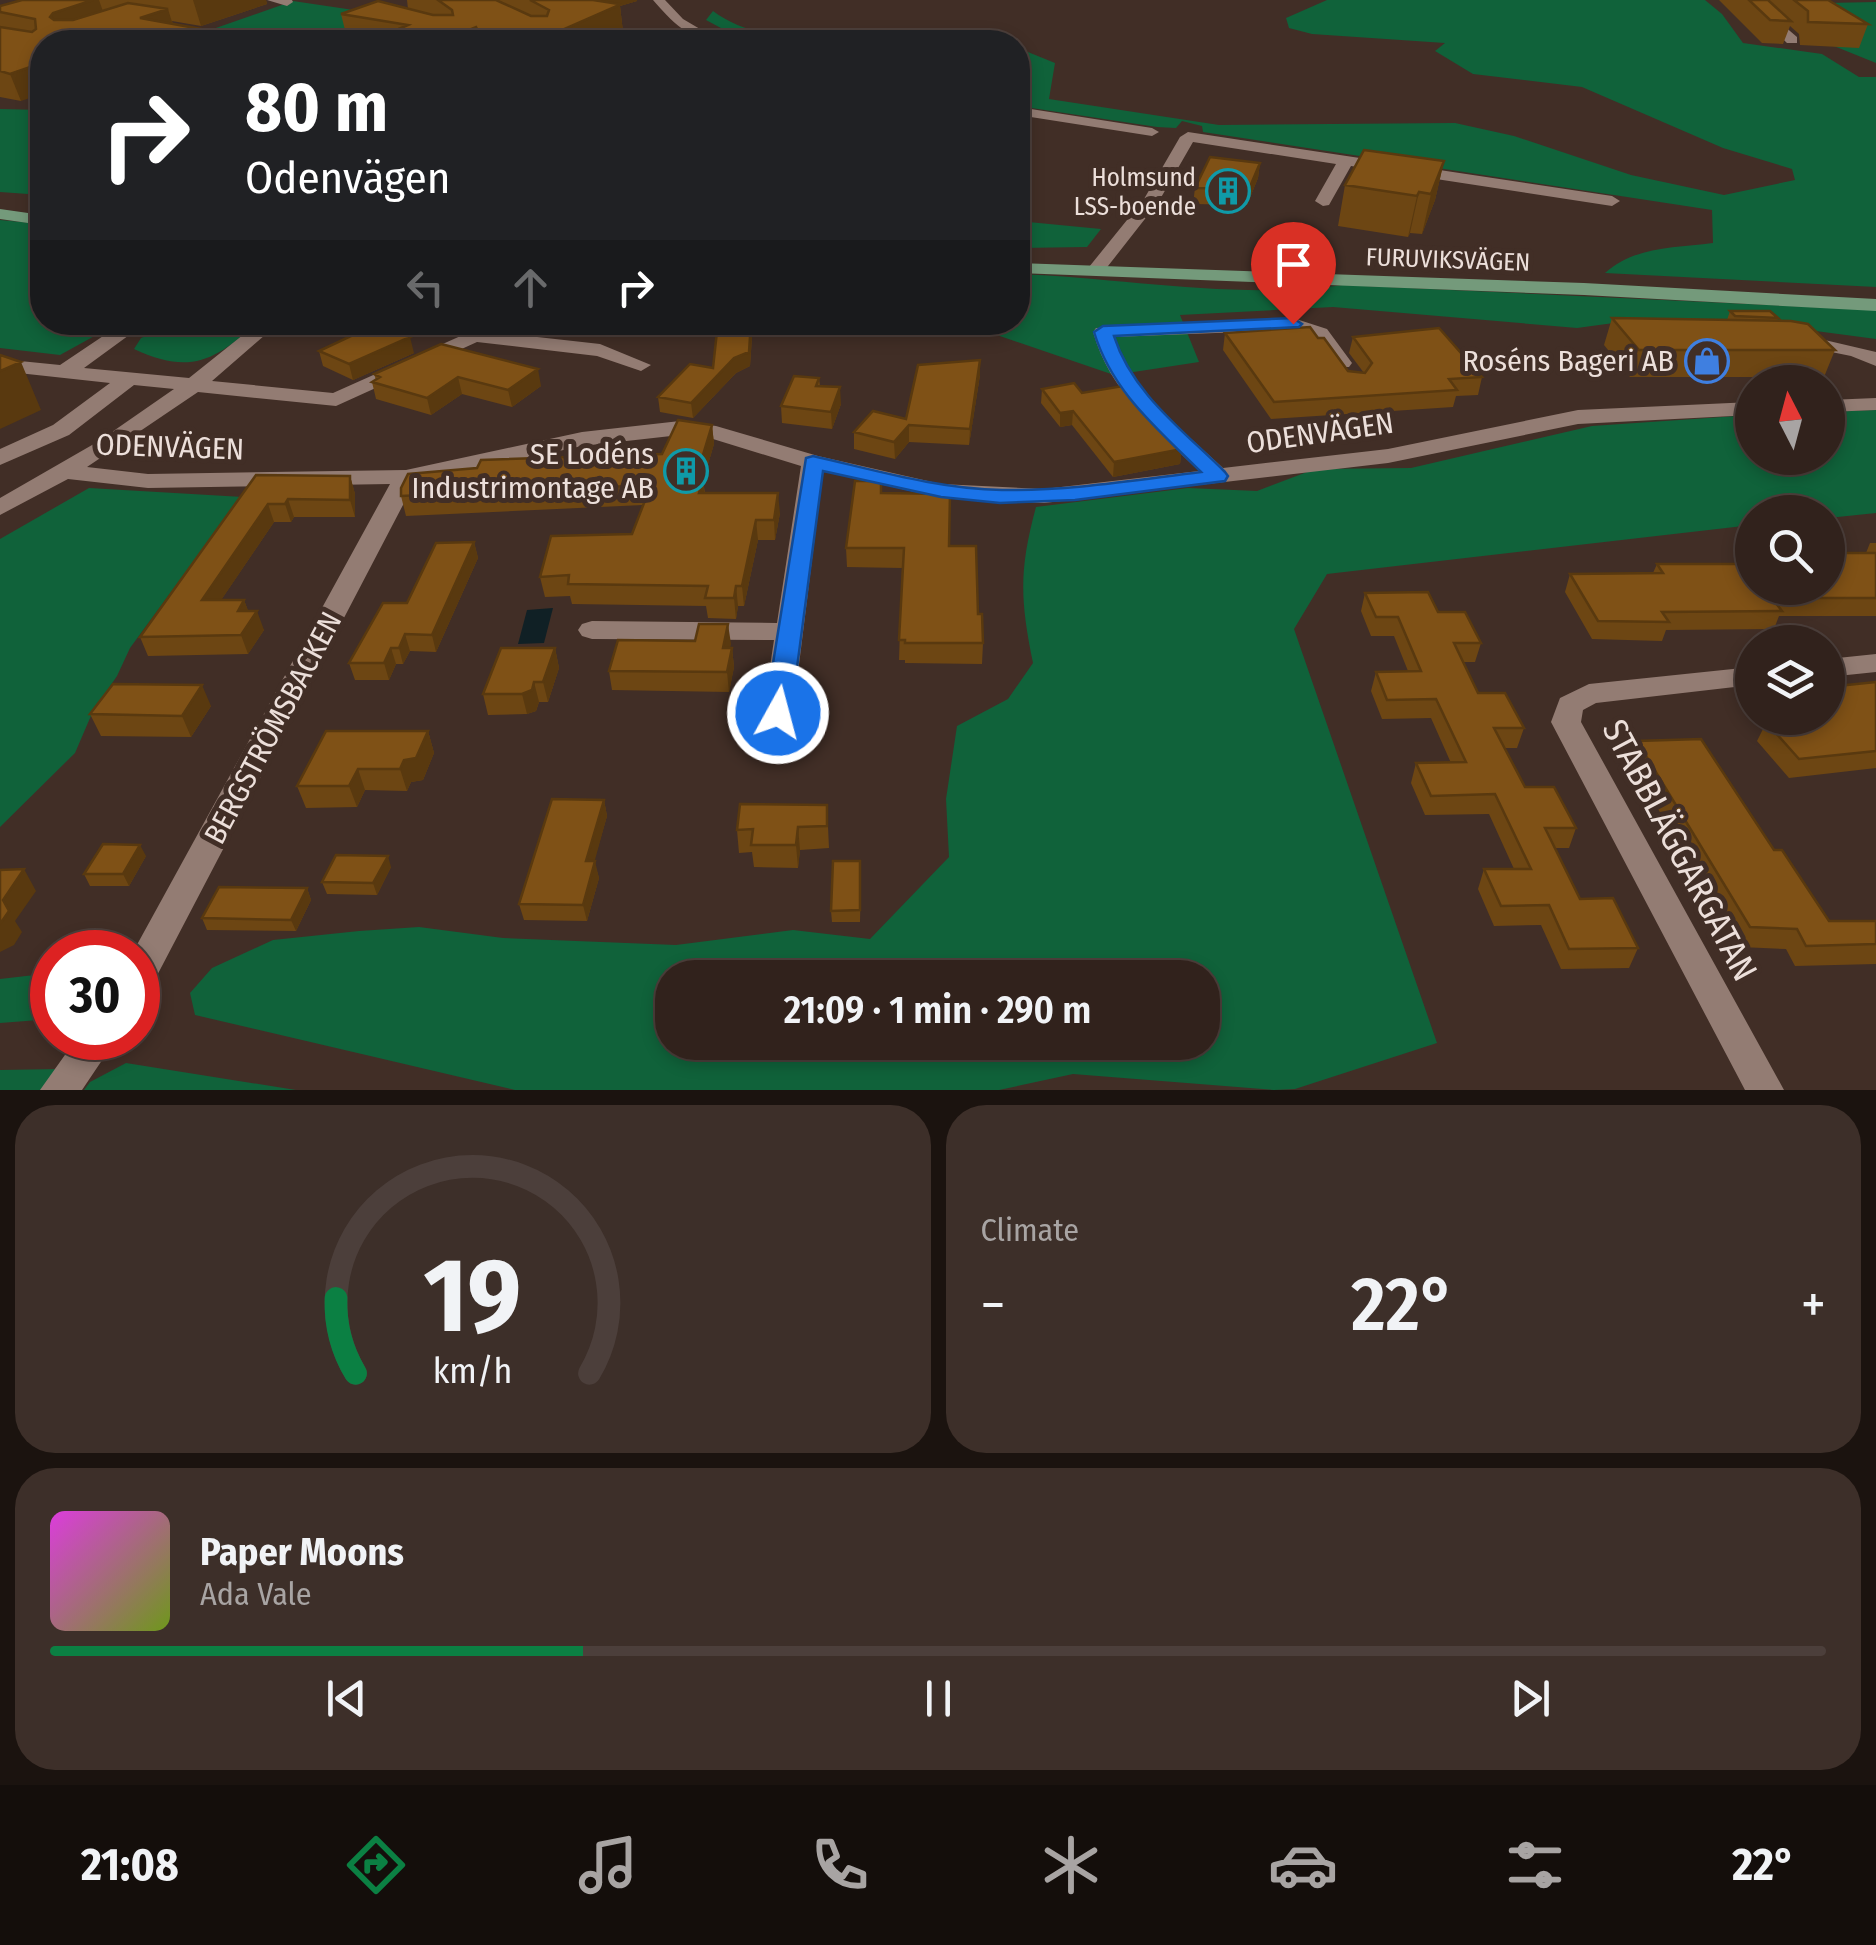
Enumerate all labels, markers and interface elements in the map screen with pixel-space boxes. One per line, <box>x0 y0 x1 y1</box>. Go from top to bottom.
text: 80 m <box>245 66 388 150</box>
icon: right <box>80 70 210 200</box>
text: Odenvägen <box>245 151 450 205</box>
place label: Holmsund LSS-boende <box>1074 163 1196 222</box>
building icon: Holmsund LSS-boende <box>1205 168 1251 214</box>
pin <box>1251 222 1336 325</box>
icon: arrive <box>1266 237 1321 292</box>
street label: FURUVIKSVÄGEN <box>1365 242 1531 278</box>
icon: left <box>398 260 453 315</box>
icon: ahead <box>503 260 558 315</box>
icon: right <box>608 260 663 315</box>
shop icon: Roséns Bageri AB <box>1684 338 1730 384</box>
place label: Roséns Bageri AB <box>1463 343 1674 379</box>
north arrow <box>1735 365 1845 475</box>
map controls <box>1735 365 1845 735</box>
street label: ODENVÄGEN <box>1244 405 1396 461</box>
street label: ODENVÄGEN <box>95 426 245 468</box>
place label: SE Lodéns Industrimontage AB <box>412 436 654 506</box>
building icon: SE Lodéns Industrimontage AB <box>663 448 709 494</box>
button: search <box>1735 495 1845 605</box>
street label: BERGSTRÖMSBACKEN <box>197 606 349 850</box>
button: layers <box>1735 625 1845 735</box>
position arrow <box>726 661 830 765</box>
street label: STABBLÄGGARGATAN <box>1594 712 1766 988</box>
speed limit sign: 30 <box>30 930 160 1060</box>
text: 21:09 · 1 min · 290 m <box>784 987 1091 1033</box>
text: Climate <box>981 1211 1079 1249</box>
text: 19 <box>424 1234 522 1359</box>
text: 22° <box>1351 1260 1455 1350</box>
text: − <box>981 1272 1005 1338</box>
text: + <box>1801 1272 1826 1338</box>
text: km/h <box>433 1350 513 1392</box>
text: Paper Moons <box>200 1529 404 1575</box>
text: Ada Vale <box>200 1575 312 1613</box>
icon: previous <box>319 1671 374 1726</box>
icon: pause <box>911 1671 966 1726</box>
icon: next <box>1503 1671 1558 1726</box>
icon: directions <box>341 1830 411 1900</box>
icon: music <box>573 1830 643 1900</box>
icon: phone <box>805 1830 875 1900</box>
icon: climate <box>1036 1830 1106 1900</box>
icon: car <box>1268 1830 1338 1900</box>
icon: filters <box>1500 1830 1570 1900</box>
text: 21:08 <box>81 1838 179 1892</box>
text: 22° <box>1732 1838 1795 1892</box>

